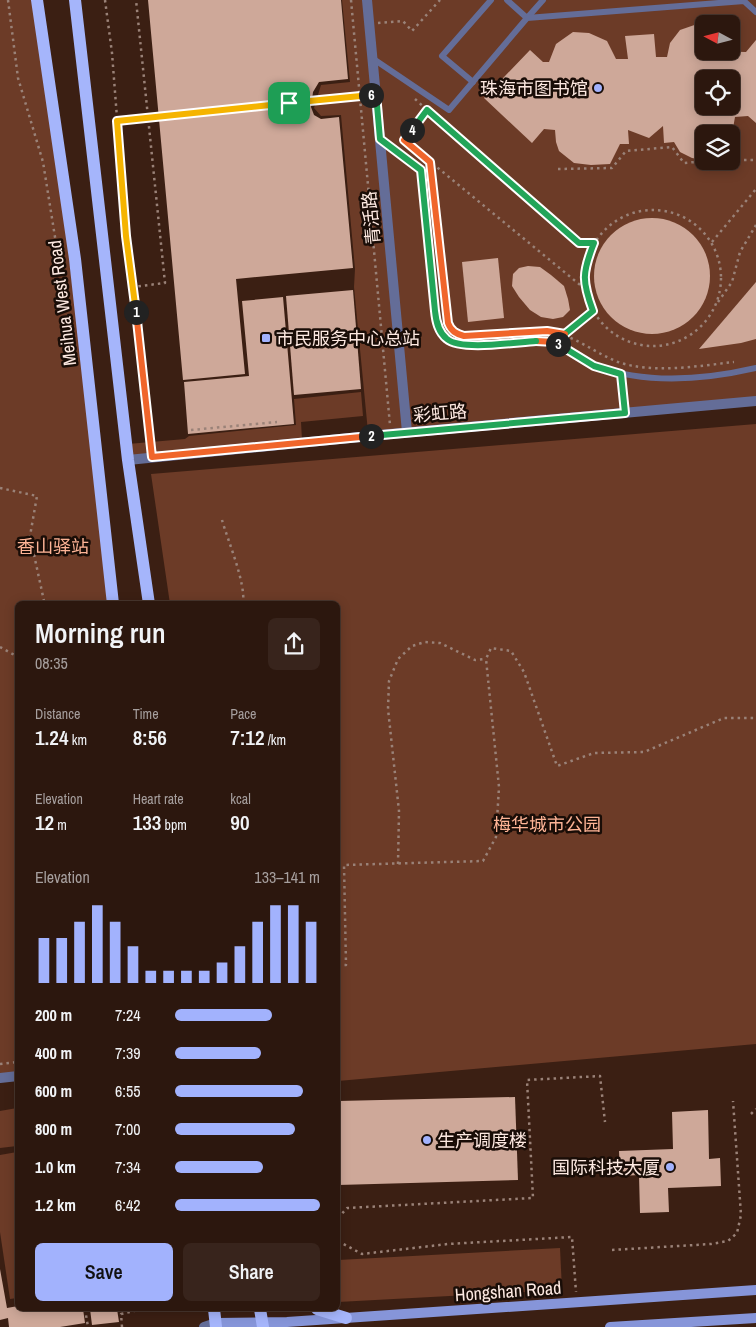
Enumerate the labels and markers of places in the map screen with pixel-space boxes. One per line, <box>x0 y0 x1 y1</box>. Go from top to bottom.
place label: 珠海市图书馆 <box>480 76 588 101</box>
pin <box>268 82 310 124</box>
pin: 6 <box>358 82 384 108</box>
marker: 珠海市图书馆 <box>592 82 604 94</box>
pin: 4 <box>400 118 424 142</box>
pin: 1 <box>124 300 148 324</box>
place label: 市民服务中心总站 <box>276 326 420 351</box>
marker: 市民服务中心总站 <box>260 332 272 344</box>
pin: 3 <box>546 332 570 356</box>
pin: 2 <box>358 424 384 448</box>
place label: 生产调度楼 <box>437 1128 527 1153</box>
marker: 生产调度楼 <box>421 1134 433 1146</box>
place label: 国际科技大厦 <box>552 1155 660 1180</box>
marker: 国际科技大厦 <box>664 1161 676 1173</box>

